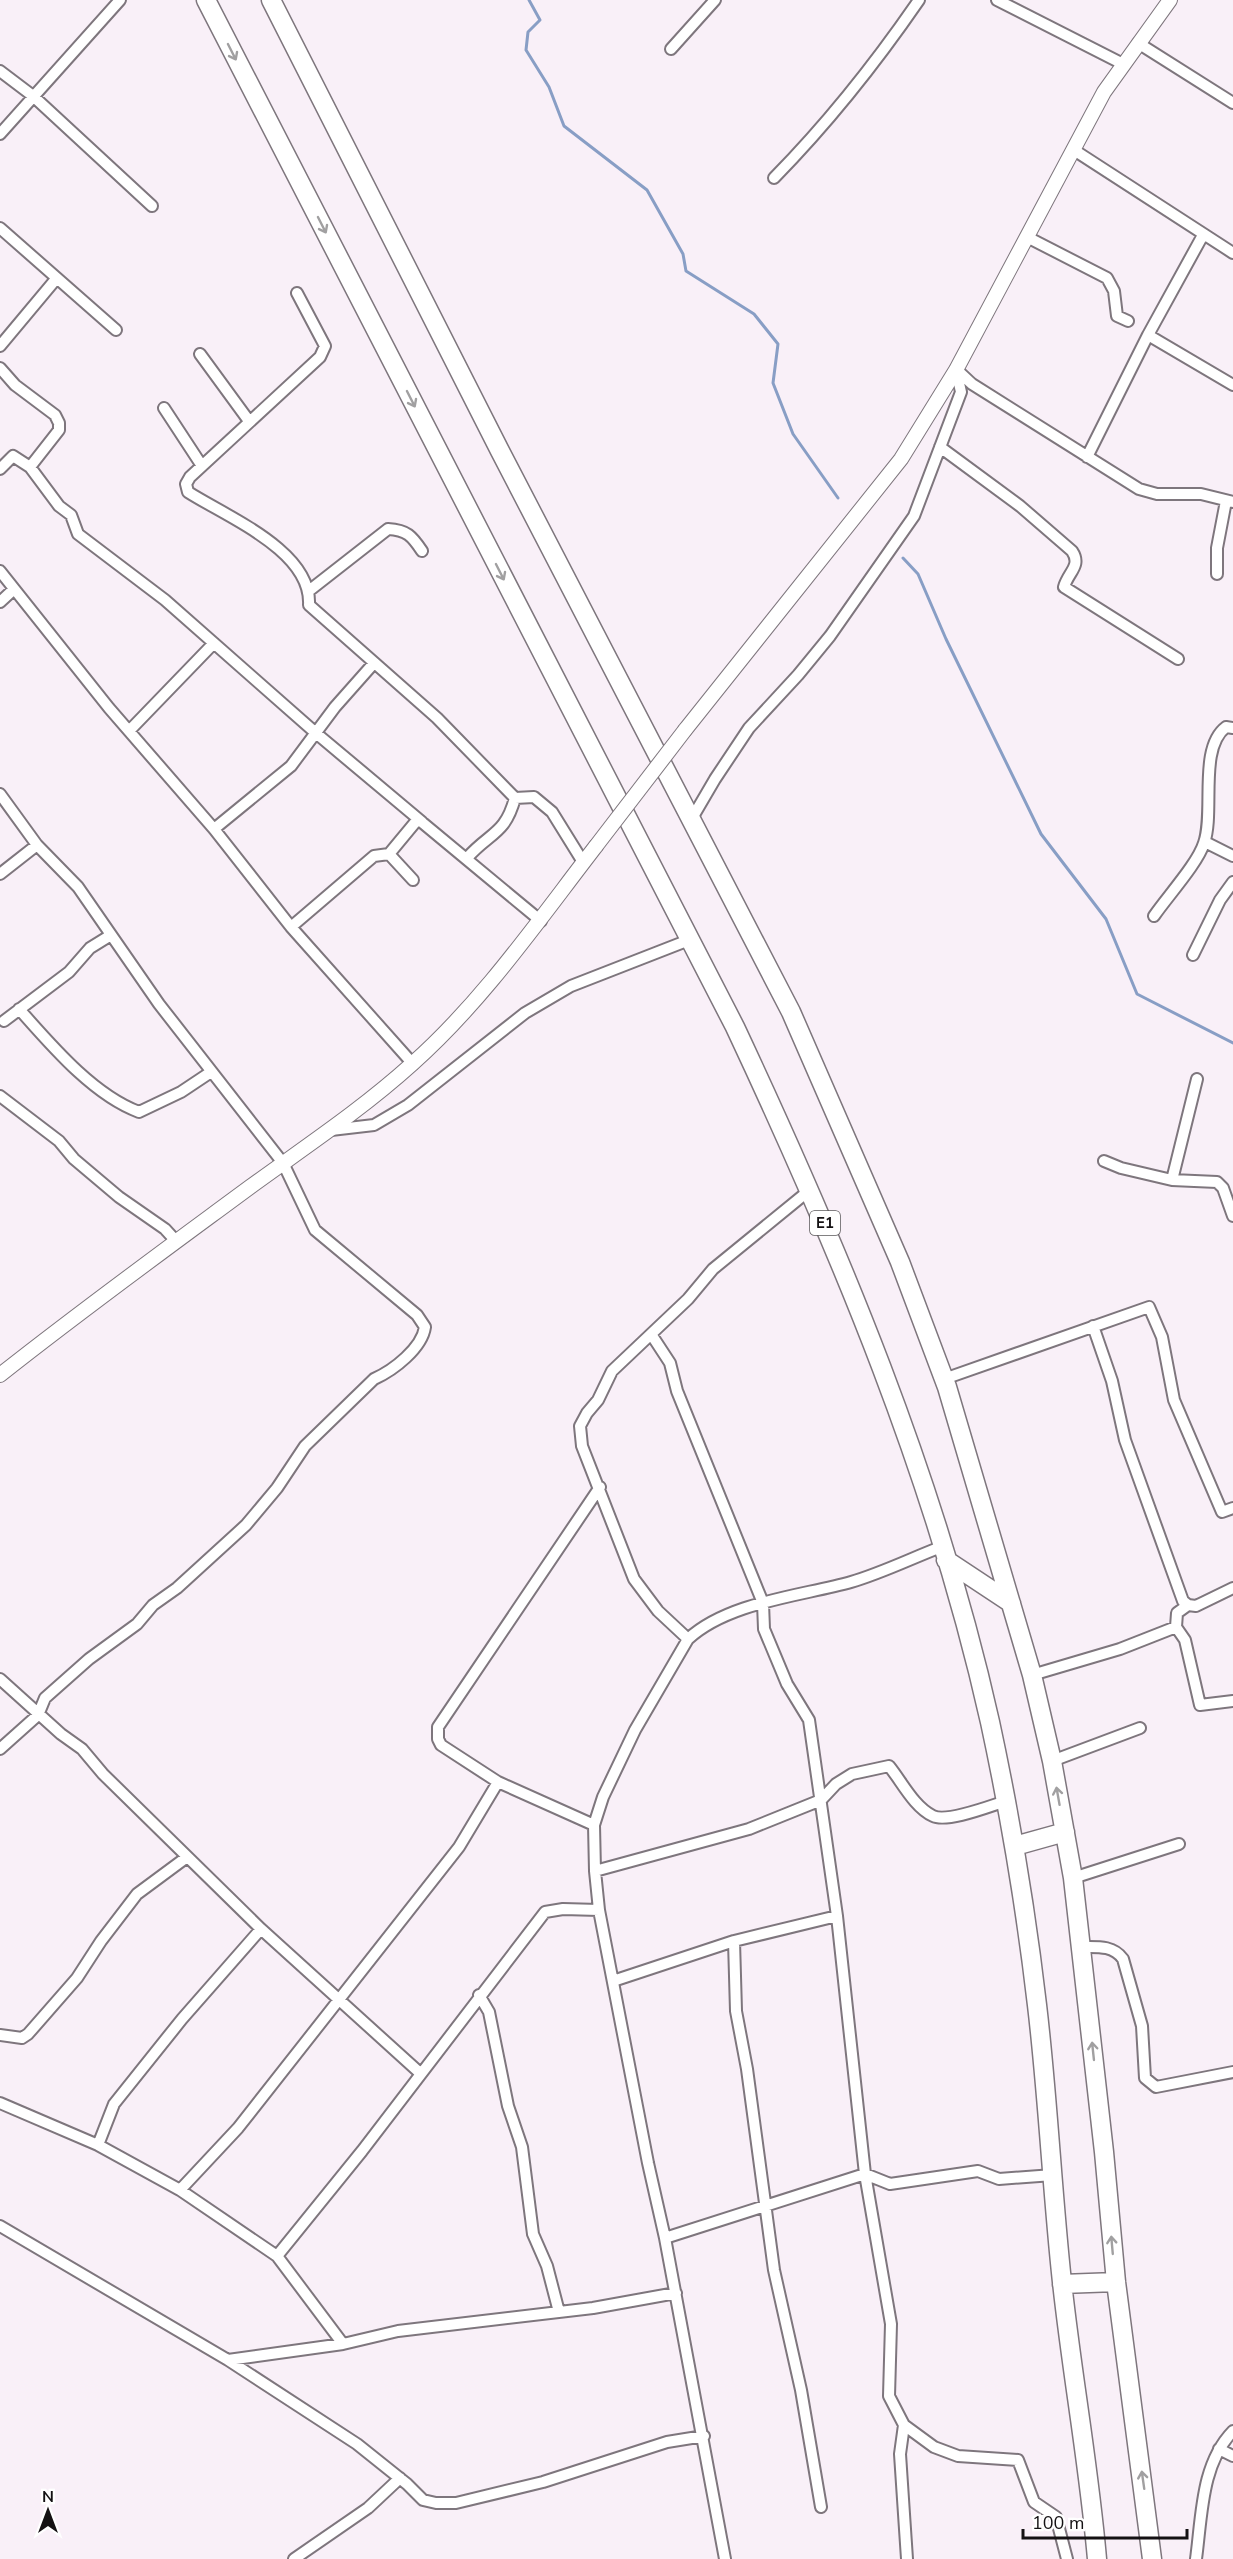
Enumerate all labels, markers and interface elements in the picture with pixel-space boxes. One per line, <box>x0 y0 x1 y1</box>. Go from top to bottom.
one-way arrow <box>227 43 239 61</box>
one-way arrow <box>316 216 328 234</box>
one-way arrow <box>406 389 417 407</box>
one-way arrow <box>495 563 506 581</box>
road number: E1 <box>810 1211 840 1235</box>
one-way arrow <box>1052 1786 1063 1806</box>
one-way arrow <box>1088 2042 1099 2061</box>
one-way arrow <box>1107 2236 1118 2255</box>
one-way arrow <box>1137 2471 1148 2490</box>
north arrow <box>18 2481 78 2541</box>
text: N <box>42 2486 54 2508</box>
scale bar <box>1023 2502 1186 2540</box>
text: 100 m <box>1032 2511 1084 2535</box>

